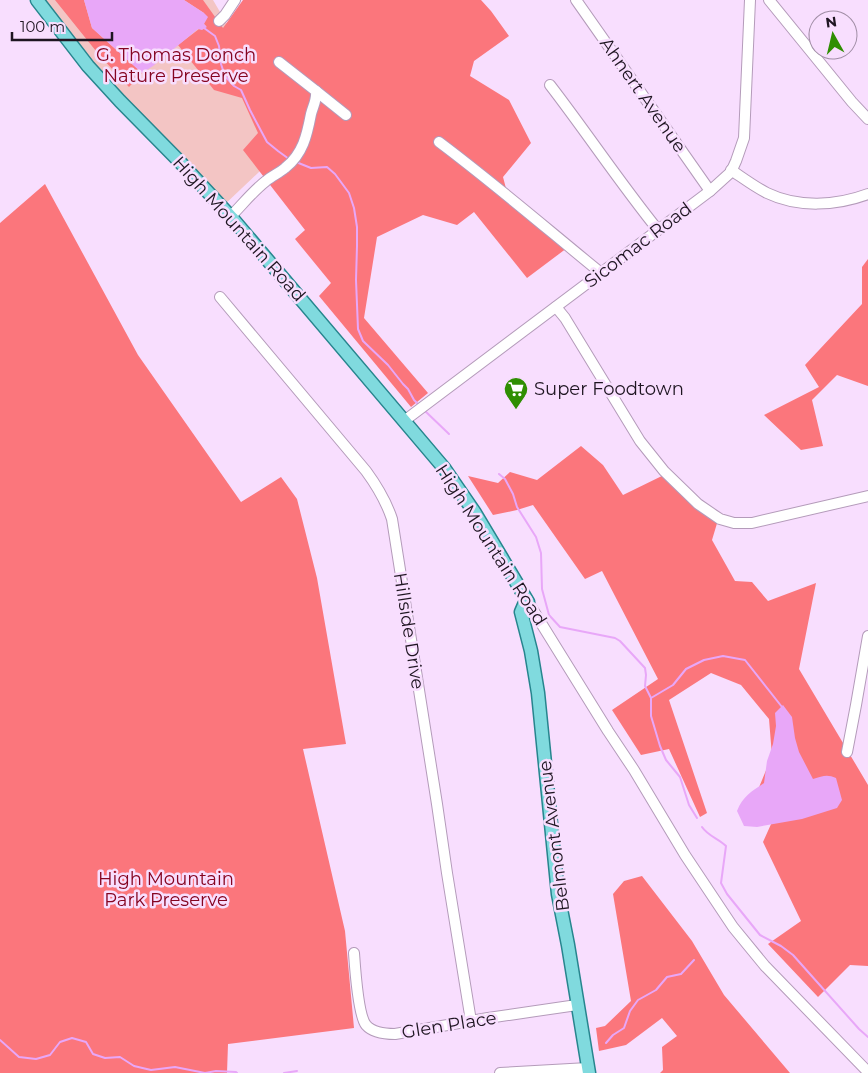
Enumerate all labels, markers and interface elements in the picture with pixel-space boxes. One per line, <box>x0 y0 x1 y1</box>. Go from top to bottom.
scale bar <box>12 10 112 42</box>
north arrow <box>808 10 858 60</box>
text: N <box>824 12 838 32</box>
text: 100 m <box>20 17 65 36</box>
street label: Ahnert Avenue <box>595 33 691 157</box>
park label: G. Thomas Donch Nature Preserve <box>96 44 256 87</box>
street label: High Mountain Road <box>168 152 310 306</box>
street label: Sicomac Road <box>580 197 696 293</box>
supermarket icon: Super Foodtown <box>503 376 529 410</box>
place label: Super Foodtown <box>534 378 684 400</box>
street label: High Mountain Road <box>431 460 551 630</box>
street label: Hillside Drive <box>389 571 429 691</box>
street label: Belmont Avenue <box>534 759 574 913</box>
park label: High Mountain Park Preserve <box>98 868 234 911</box>
street label: Glen Place <box>400 1007 498 1043</box>

